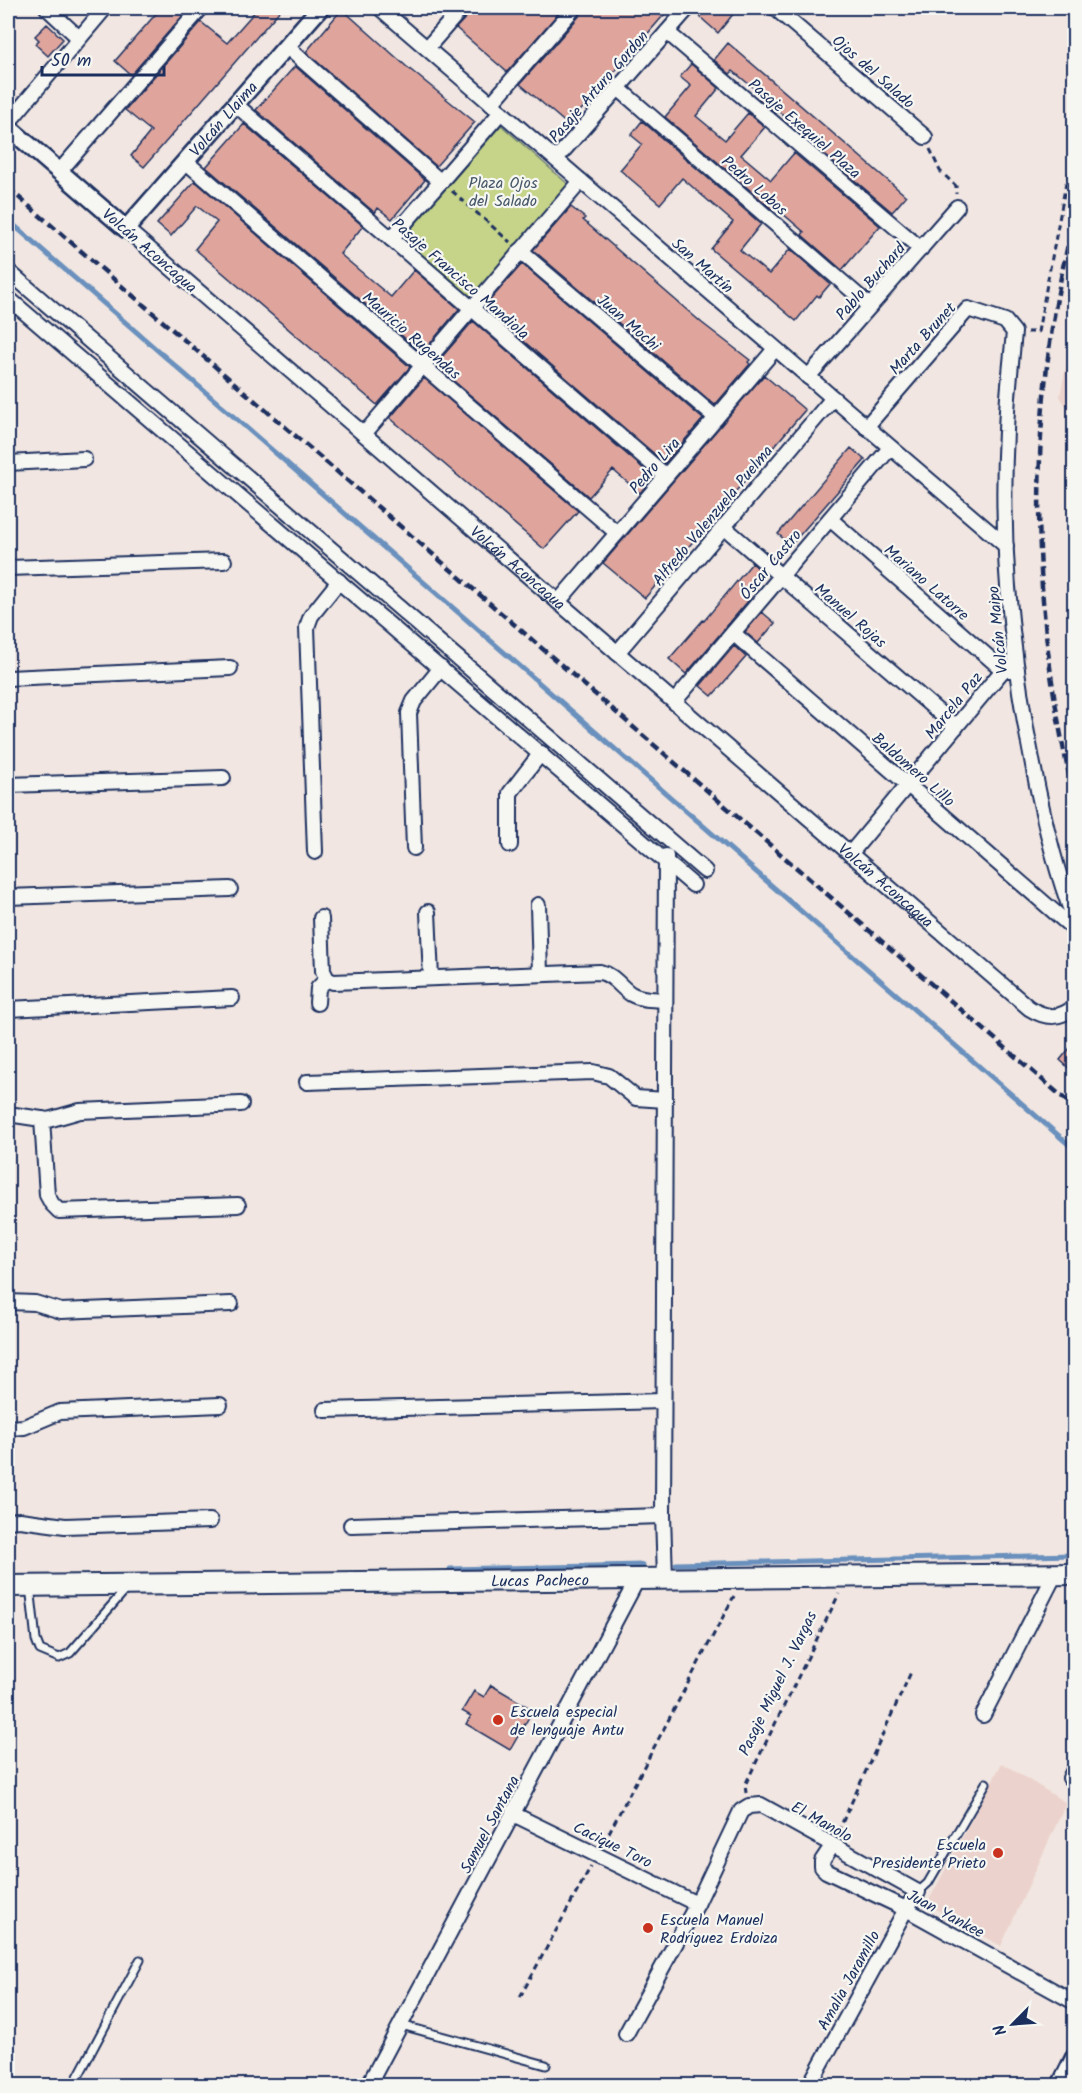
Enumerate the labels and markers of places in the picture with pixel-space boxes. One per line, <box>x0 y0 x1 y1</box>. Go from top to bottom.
place label: Escuela especial de lenguaje Antu <box>510 1700 624 1743</box>
marker: Escuela especial de lenguaje Antu <box>491 1713 505 1727</box>
place label: Escuela Presidente Prieto <box>872 1833 986 1876</box>
marker: Escuela Presidente Prieto <box>991 1846 1005 1860</box>
place label: Escuela Manuel Rodriguez Erdoiza <box>660 1908 778 1951</box>
marker: Escuela Manuel Rodriguez Erdoiza <box>641 1921 655 1935</box>

